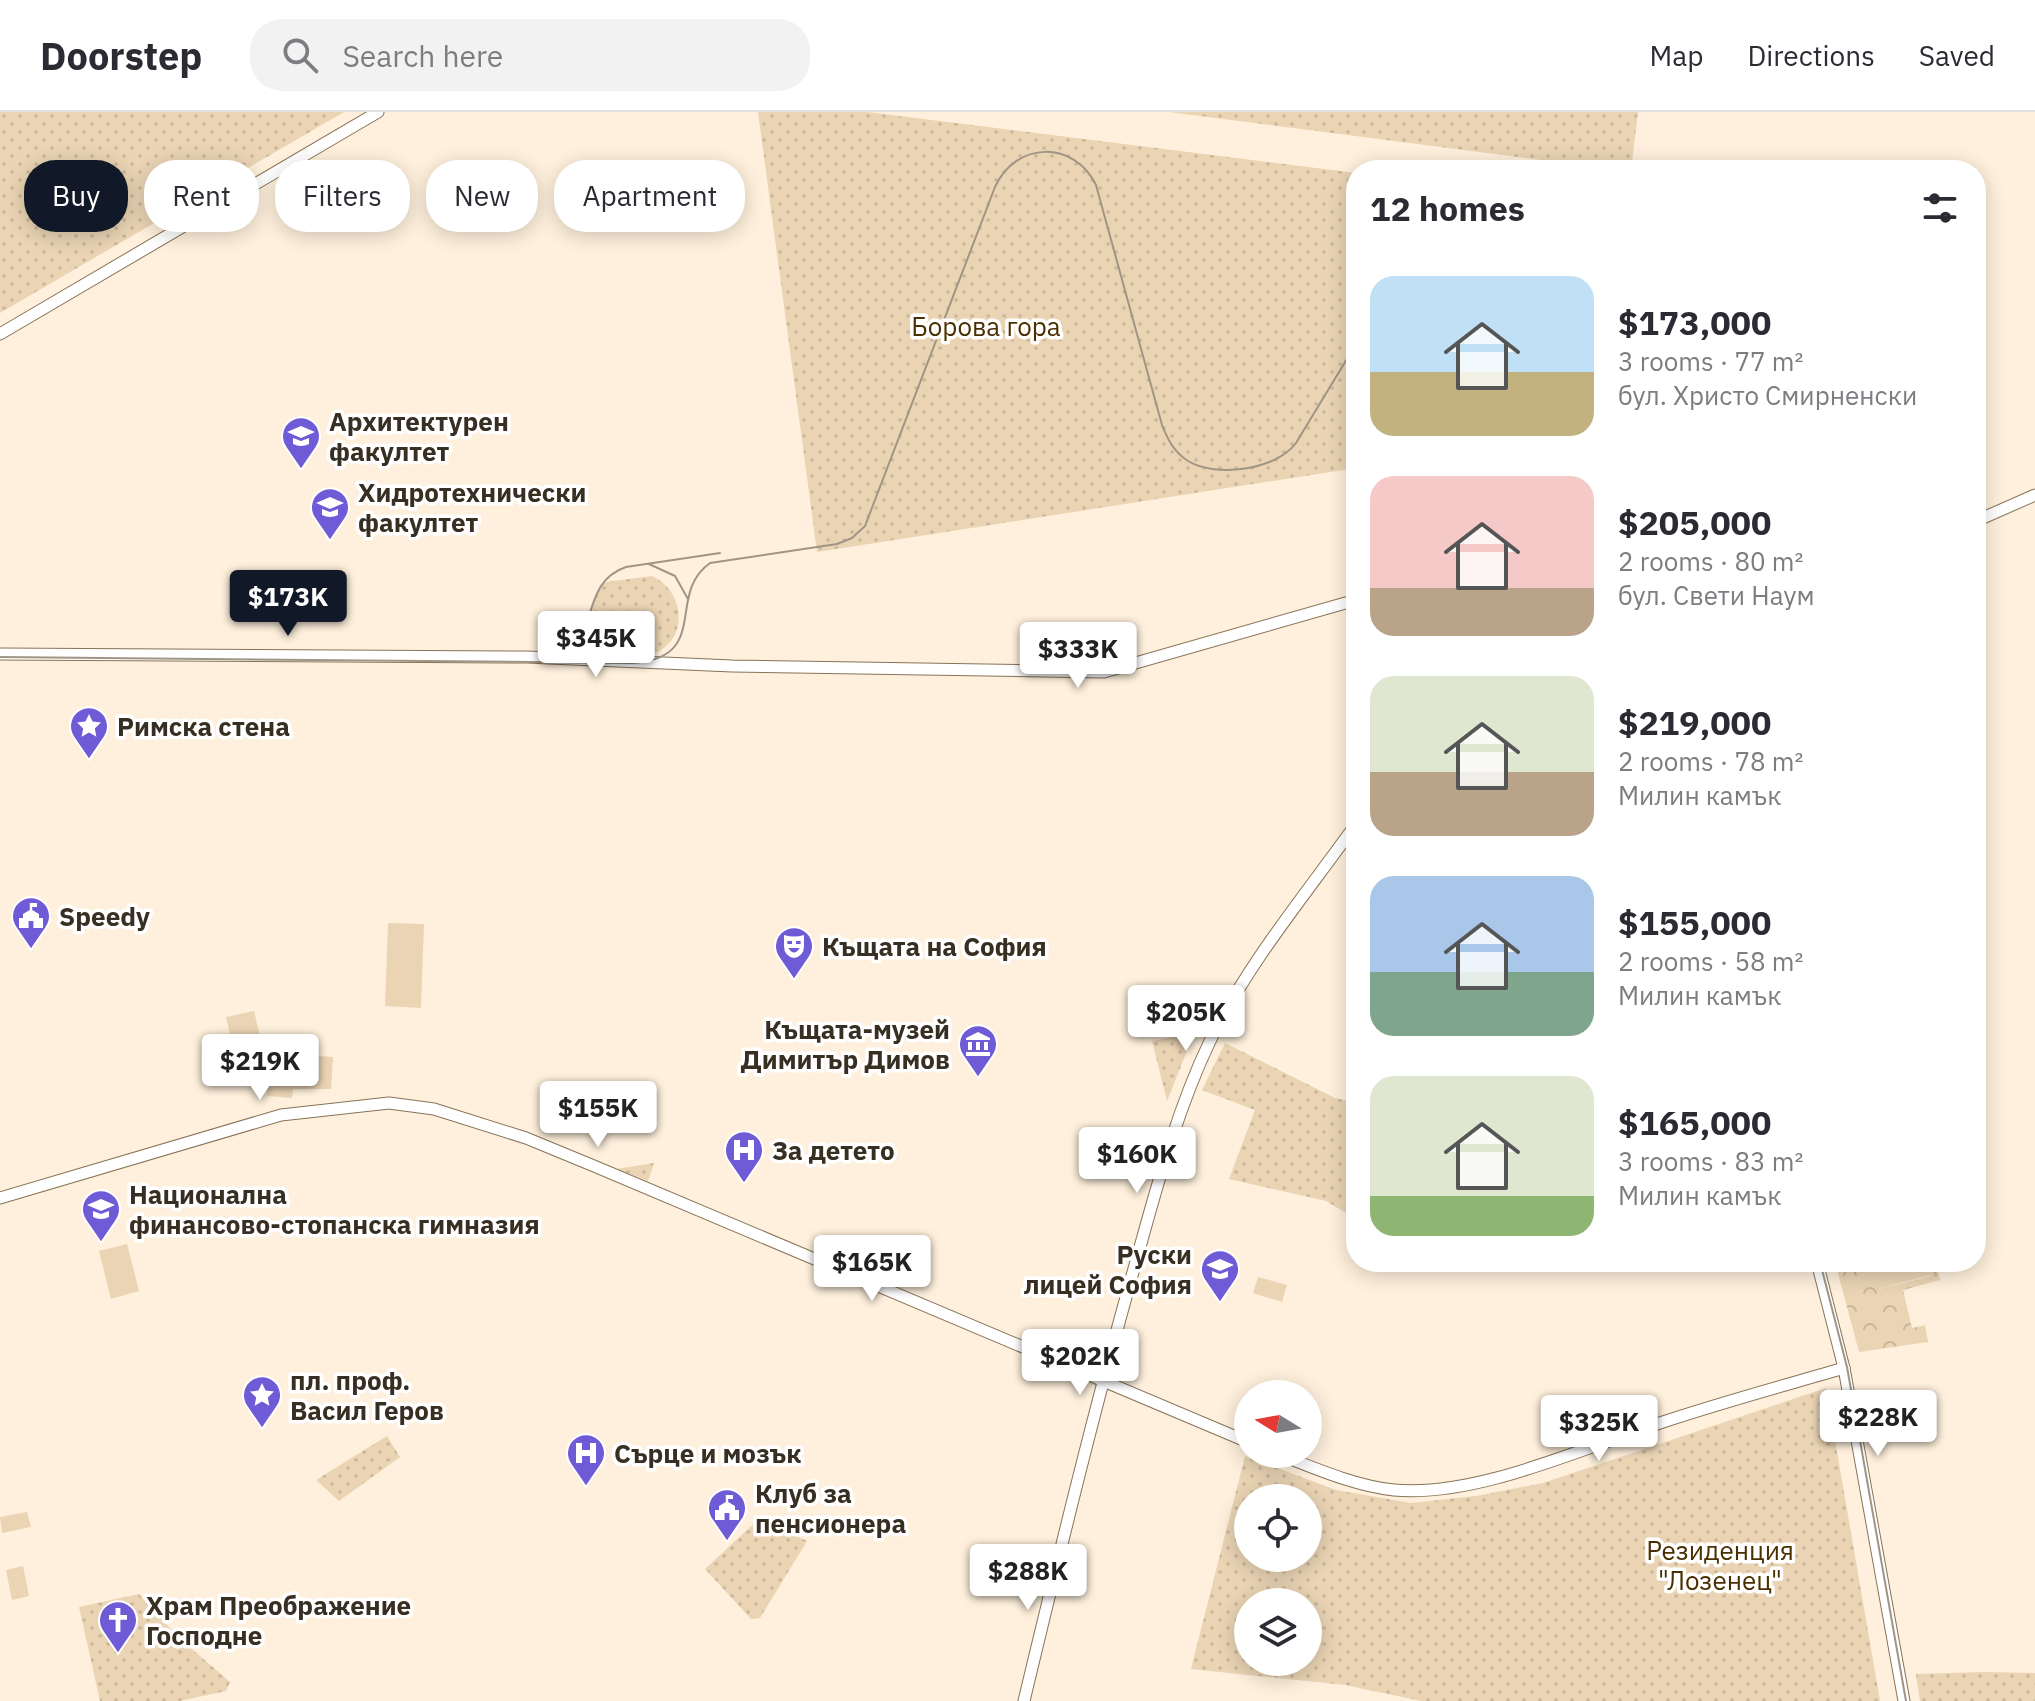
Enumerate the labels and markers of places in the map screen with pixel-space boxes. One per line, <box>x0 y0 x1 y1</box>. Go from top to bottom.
place label: Архитектурен факултет <box>329 404 509 468</box>
school or university icon: Архитектурен факултет <box>280 415 322 470</box>
place label: Хидротехнически факултет <box>358 475 586 539</box>
school or university icon: Хидротехнически факултет <box>309 486 351 541</box>
pin: $173K <box>232 570 344 638</box>
pin: $345K <box>540 611 652 679</box>
pin: $333K <box>1022 622 1134 690</box>
place icon: Римска стена <box>68 705 110 760</box>
place label: Римска стена <box>117 709 290 743</box>
public building icon: Speedy <box>10 895 52 950</box>
place label: Speedy <box>59 899 150 933</box>
theatre icon: Къщата на София <box>773 925 815 980</box>
place label: Къщата на София <box>822 929 1047 963</box>
pin: $205K <box>1130 985 1242 1053</box>
place label: Къщата-музей Димитър Димов <box>741 1012 950 1076</box>
museum icon: Къщата-музей Димитър Димов <box>957 1023 999 1078</box>
pin: $219K <box>204 1034 316 1102</box>
pin: $155K <box>542 1081 654 1149</box>
pin: $160K <box>1081 1127 1193 1195</box>
hospital icon: За детето <box>723 1129 765 1184</box>
place label: За детето <box>772 1133 895 1167</box>
place label: Национална финансово-стопанска гимназия <box>129 1177 540 1241</box>
school or university icon: Национална финансово-стопанска гимназия <box>80 1188 122 1243</box>
pin: $165K <box>816 1235 928 1303</box>
place label: Руски лицей София <box>1024 1237 1192 1301</box>
school or university icon: Руски лицей София <box>1199 1248 1241 1303</box>
pin: $202K <box>1024 1329 1136 1397</box>
place label: пл. проф. Васил Геров <box>290 1363 444 1427</box>
place icon: пл. проф. Васил Геров <box>241 1374 283 1429</box>
pin: $228K <box>1822 1390 1934 1458</box>
pin: $325K <box>1543 1395 1655 1463</box>
hospital icon: Сърце и мозък <box>565 1432 607 1487</box>
place label: Сърце и мозък <box>614 1436 802 1470</box>
place label: Клуб за пенсионера <box>755 1476 906 1540</box>
public building icon: Клуб за пенсионера <box>706 1487 748 1542</box>
pin: $288K <box>972 1544 1084 1612</box>
place label: Храм Преображение Господне <box>146 1588 411 1652</box>
church icon: Храм Преображение Господне <box>97 1599 139 1654</box>

